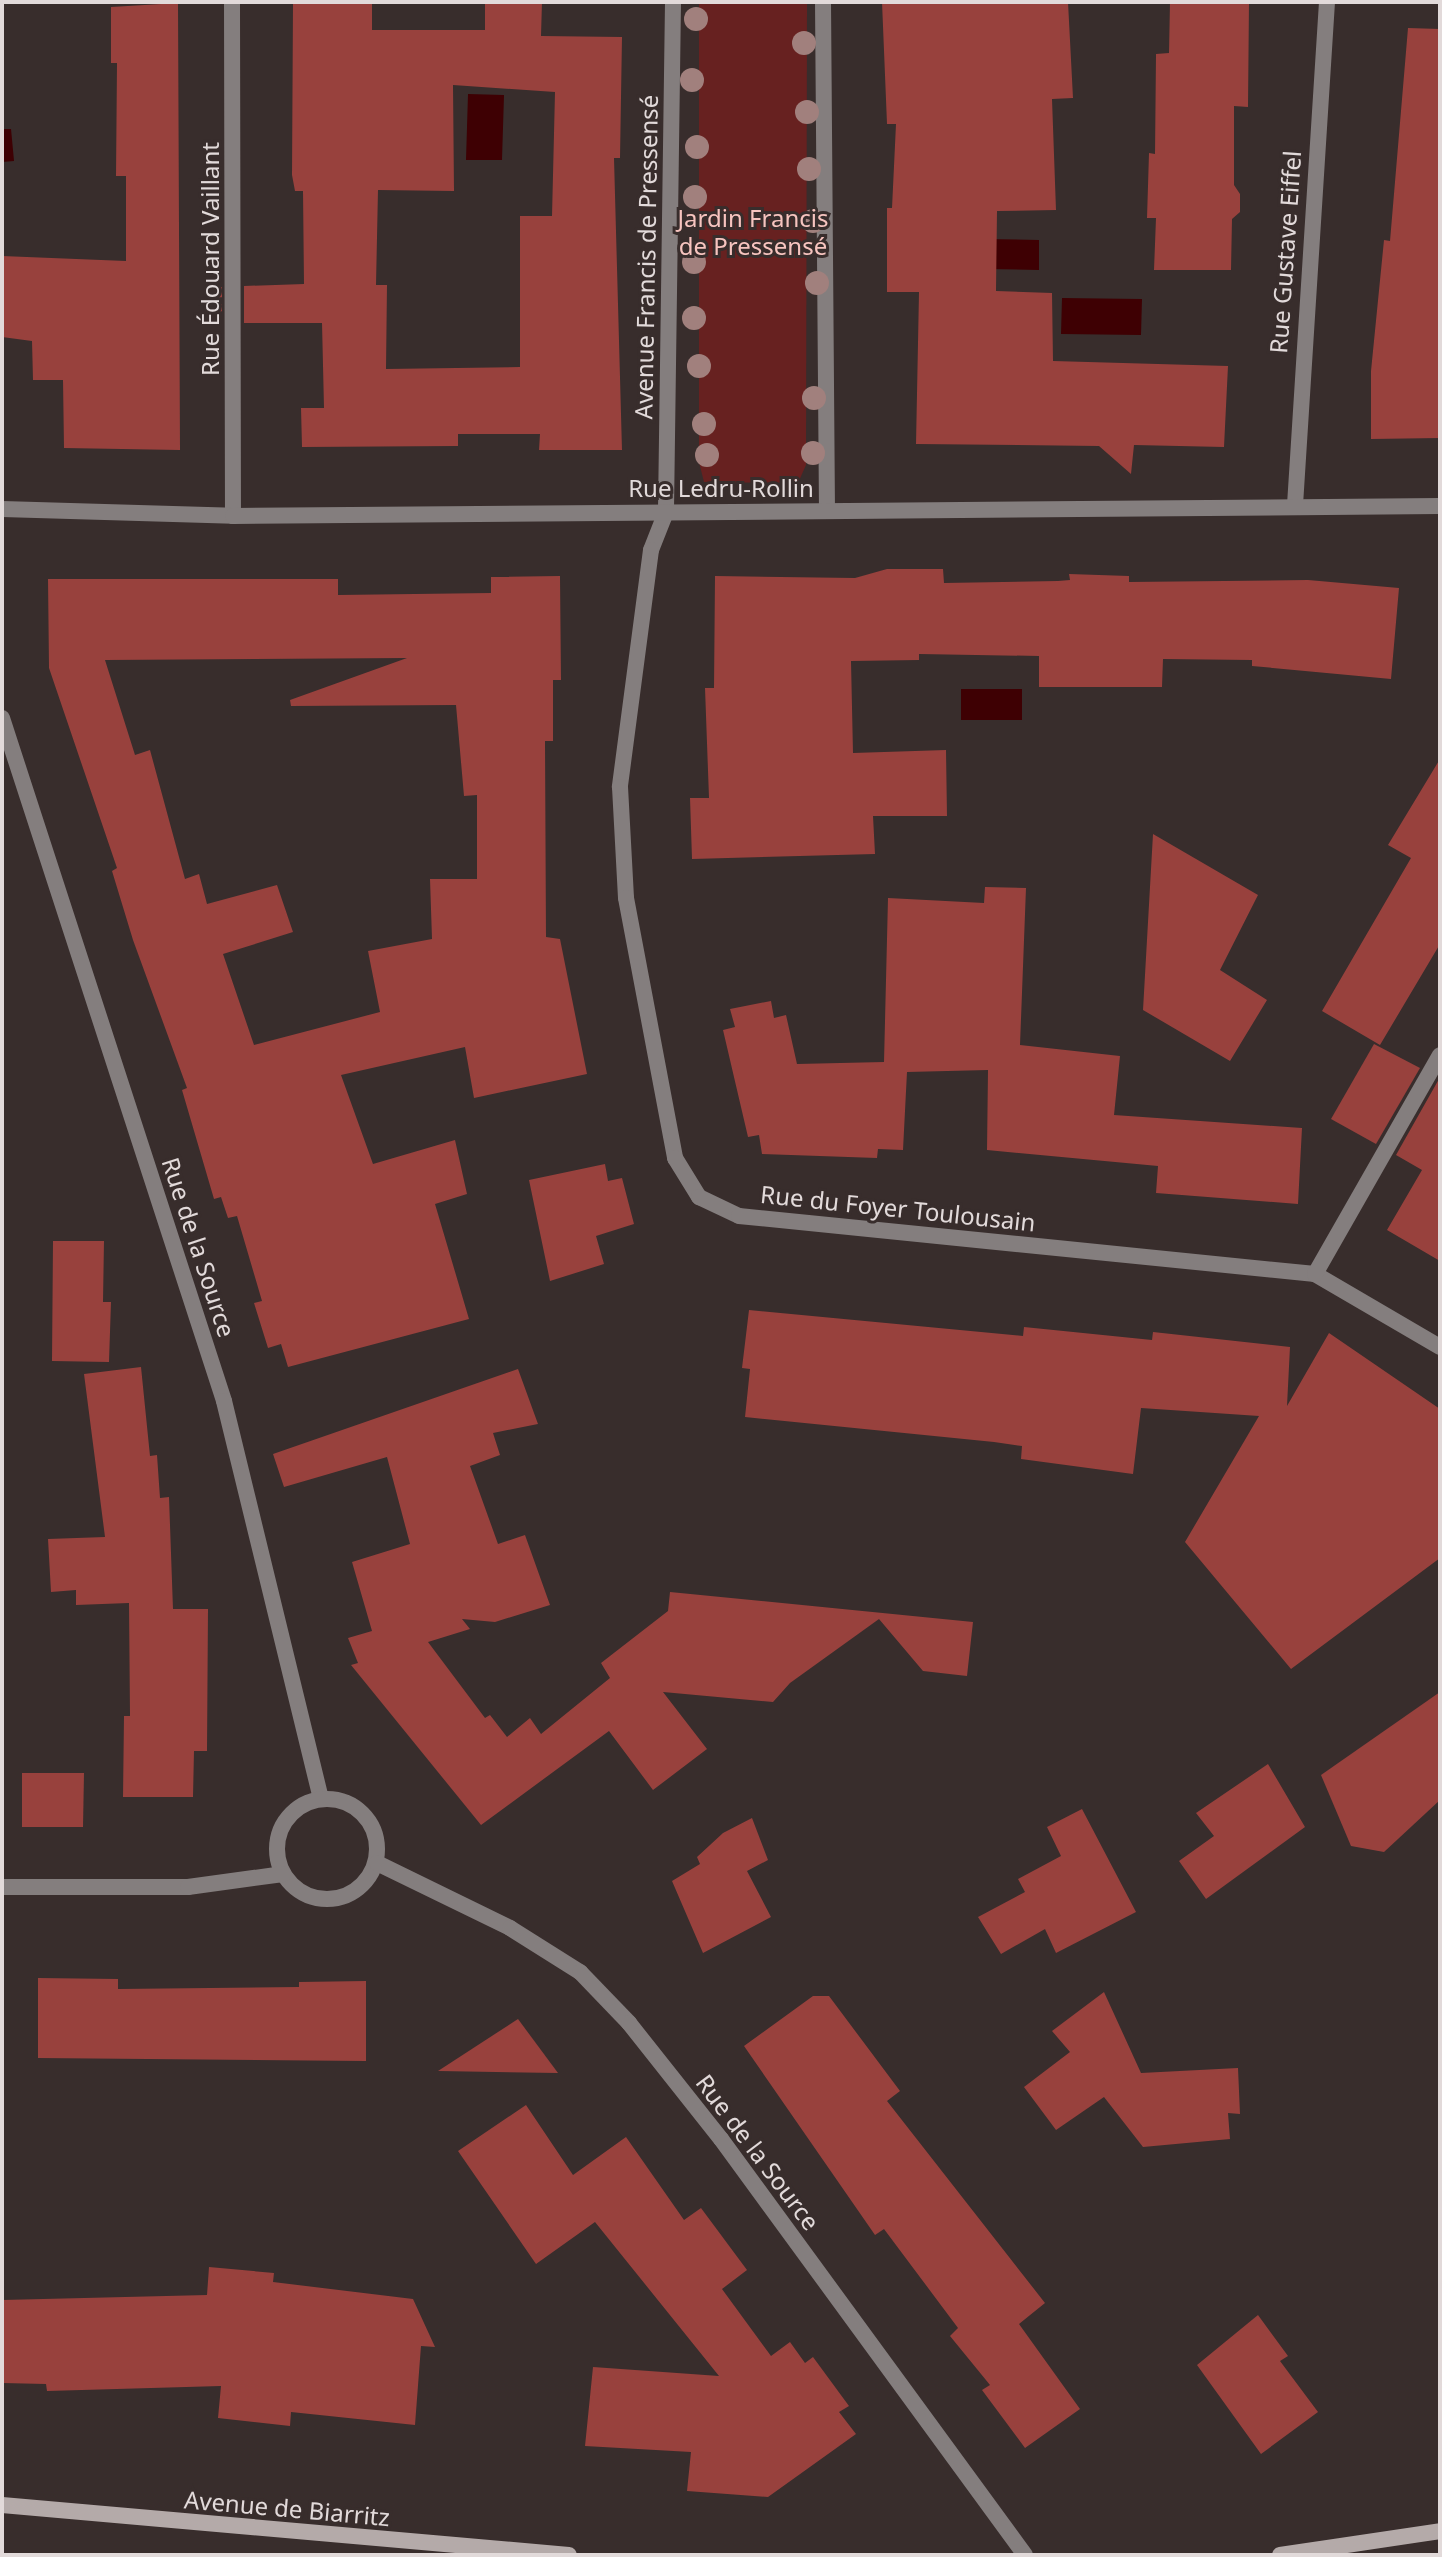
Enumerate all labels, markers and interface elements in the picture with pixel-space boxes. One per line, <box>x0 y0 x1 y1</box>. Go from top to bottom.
street label: Avenue Francis de Pressensé <box>629 94 663 420</box>
street label: Rue Édouard Vaillant <box>196 142 224 376</box>
street label: Rue Gustave Eiffel <box>1264 150 1306 354</box>
park label: Jardin Francis de Pressensé <box>678 204 828 260</box>
street label: Rue Ledru-Rollin <box>628 474 814 502</box>
street label: Rue de la Source <box>156 1154 242 1340</box>
street label: Rue du Foyer Toulousain <box>759 1179 1037 1237</box>
street label: Rue de la Source <box>690 2069 826 2235</box>
street label: Avenue de Biarritz <box>183 2485 391 2531</box>

